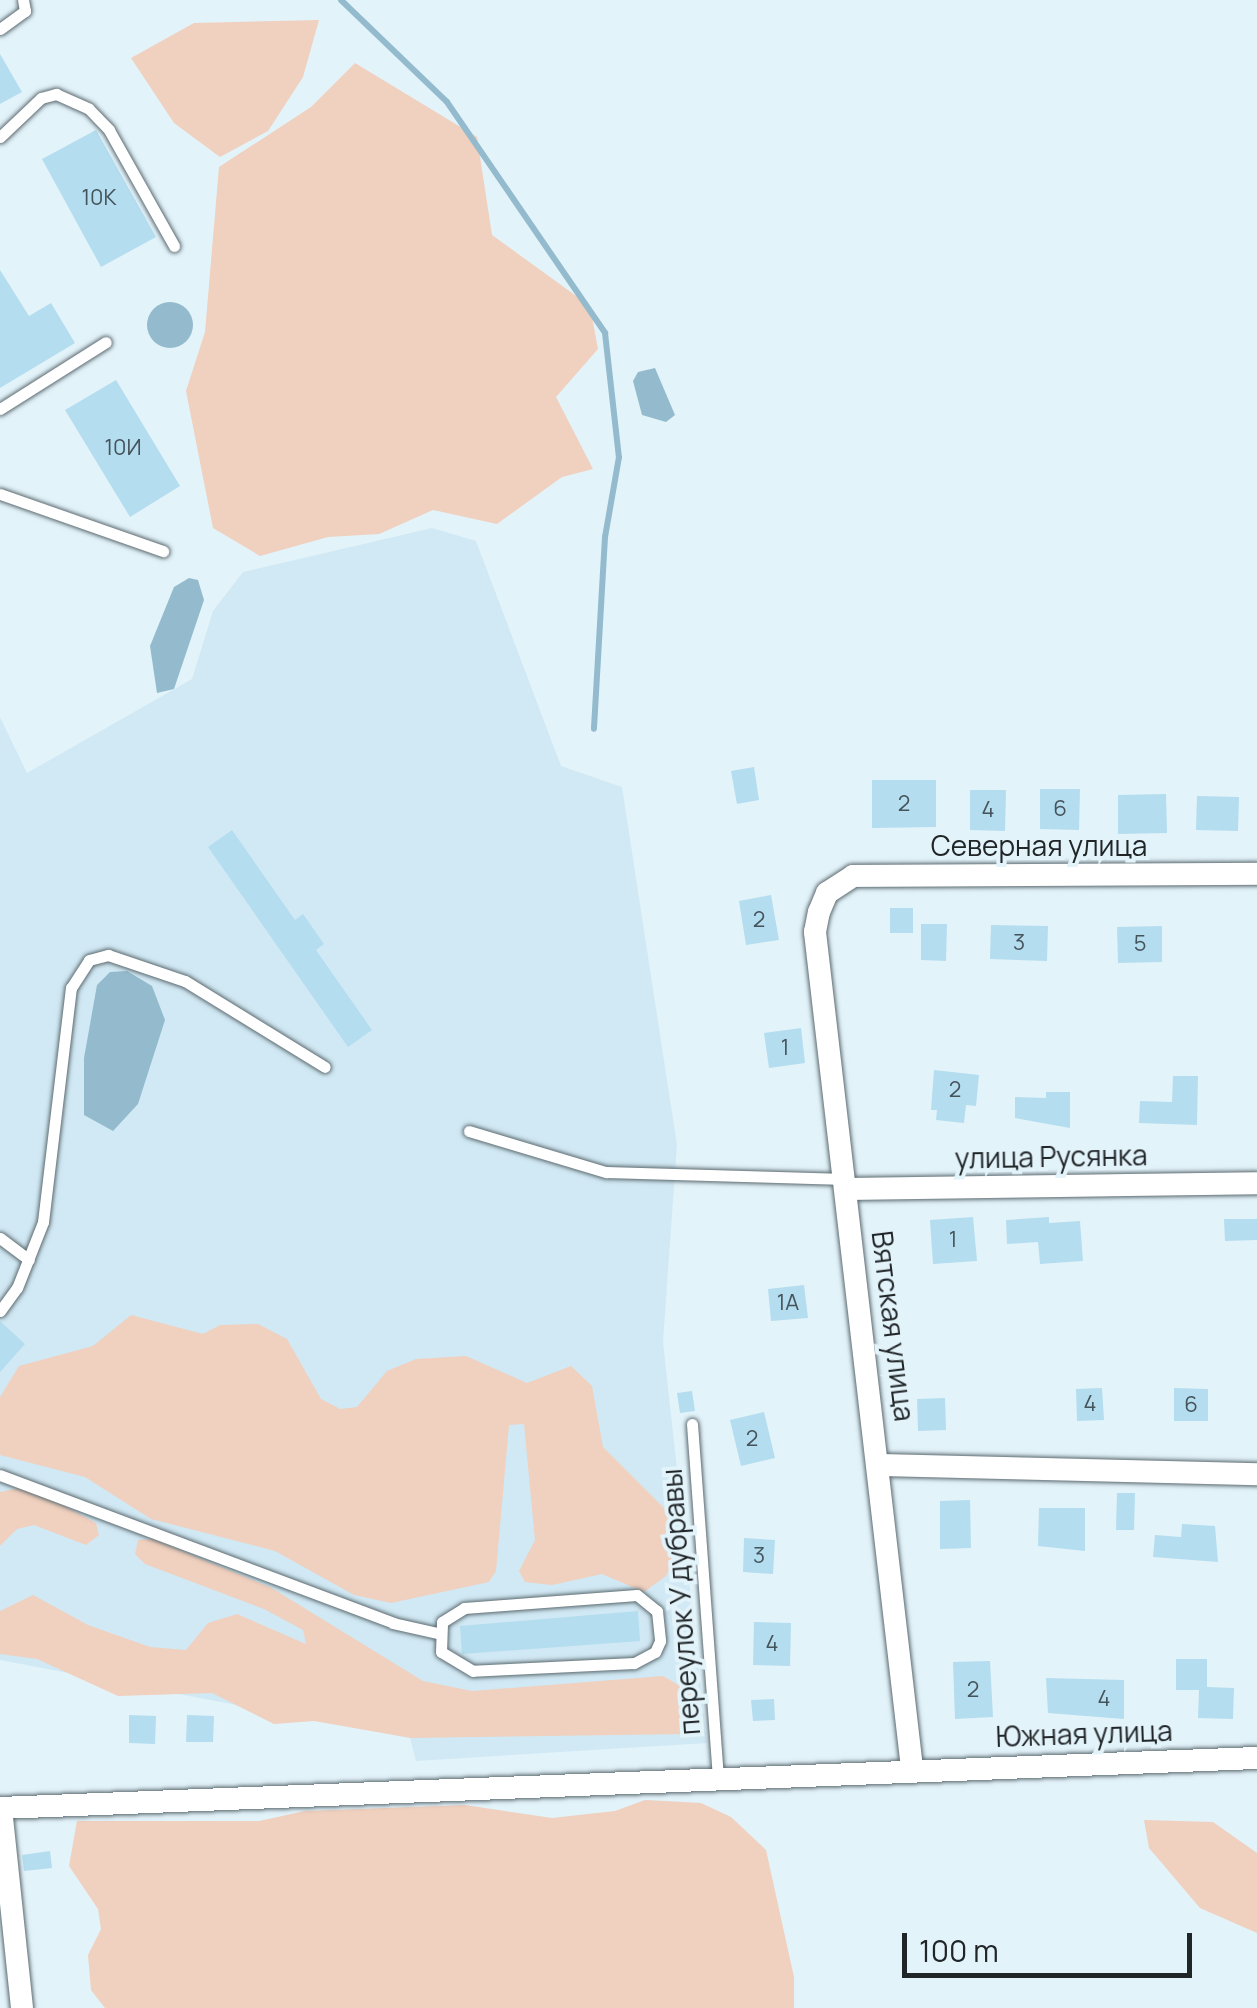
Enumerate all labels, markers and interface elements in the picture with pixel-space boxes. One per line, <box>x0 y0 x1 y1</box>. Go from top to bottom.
house number: 10К <box>81 185 117 211</box>
house number: 10И <box>104 435 142 461</box>
house number: 2 <box>898 791 910 817</box>
house number: 6 <box>1053 796 1067 822</box>
house number: 4 <box>982 797 994 823</box>
street label: Северная улица <box>931 828 1147 862</box>
house number: 2 <box>753 907 765 933</box>
house number: 3 <box>1013 930 1025 956</box>
house number: 5 <box>1134 931 1146 957</box>
house number: 1 <box>781 1035 789 1061</box>
house number: 2 <box>949 1077 961 1103</box>
street label: улица Русянка <box>954 1138 1148 1174</box>
house number: 1 <box>949 1227 957 1253</box>
street label: Вятская улица <box>866 1229 922 1423</box>
house number: 1А <box>777 1290 799 1316</box>
house number: 4 <box>1084 1391 1096 1417</box>
house number: 6 <box>1184 1392 1198 1418</box>
house number: 2 <box>746 1426 758 1452</box>
street label: переулок У дубравы <box>654 1467 706 1737</box>
house number: 3 <box>753 1543 765 1569</box>
house number: 4 <box>766 1631 778 1657</box>
house number: 2 <box>967 1677 979 1703</box>
house number: 4 <box>1098 1686 1110 1712</box>
street label: Южная улица <box>995 1713 1173 1753</box>
scale bar <box>907 1913 1197 1975</box>
text: 100 m <box>919 1930 999 1971</box>

